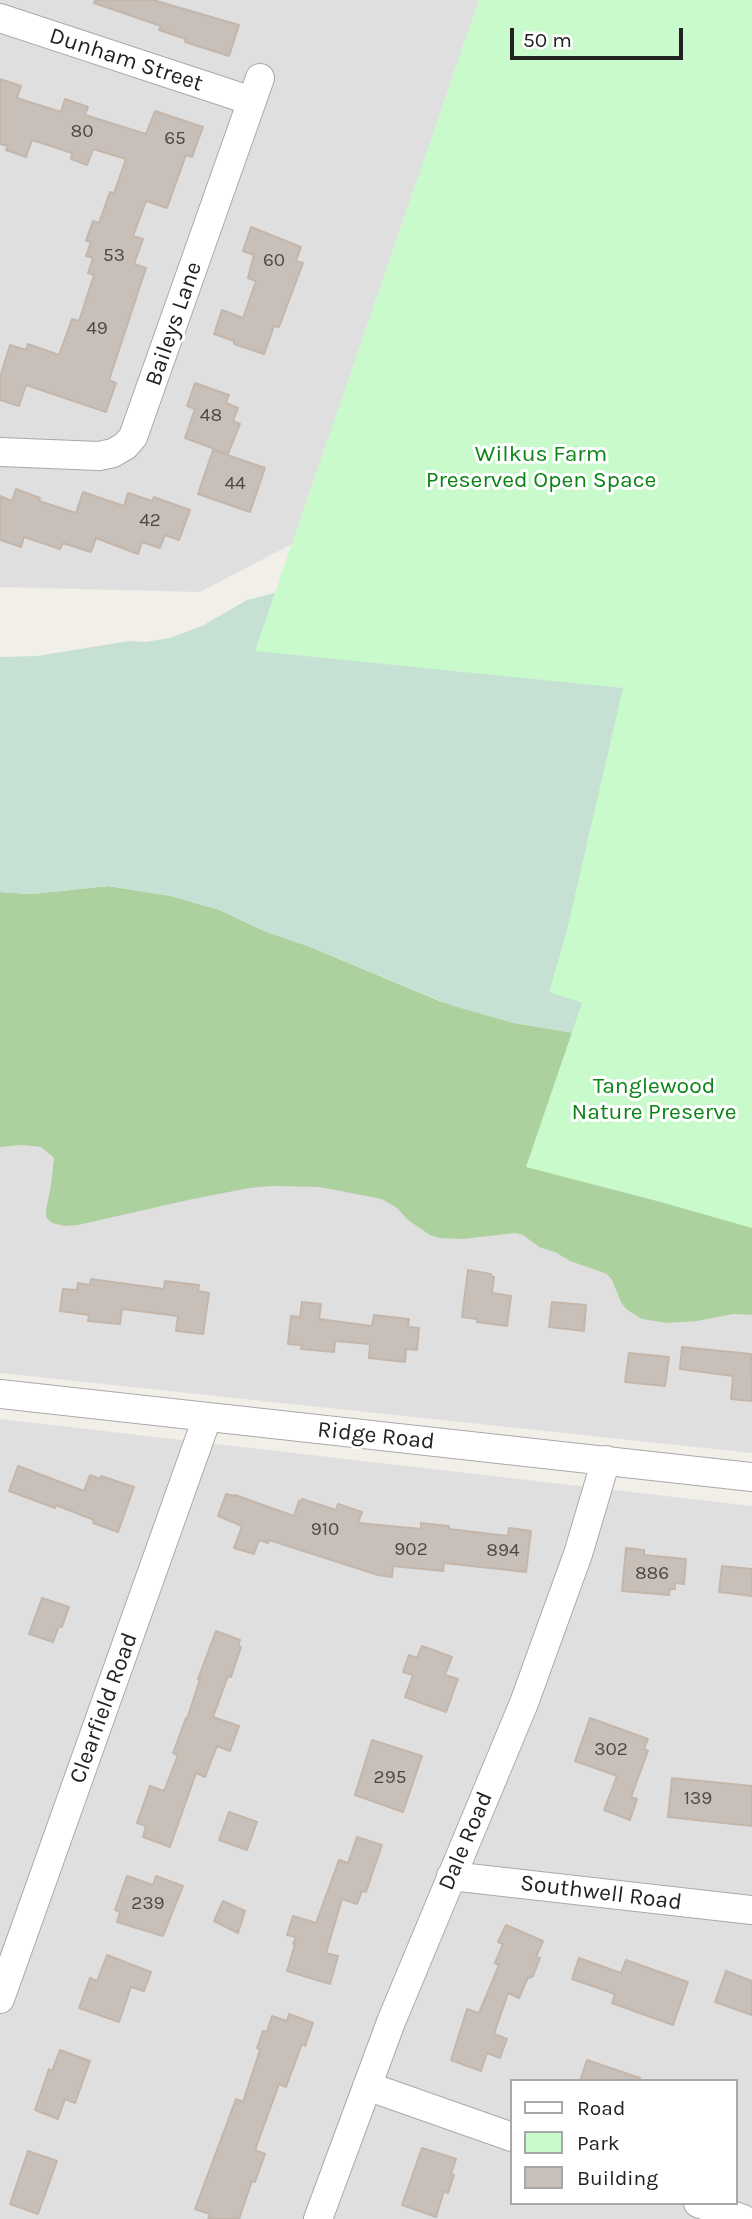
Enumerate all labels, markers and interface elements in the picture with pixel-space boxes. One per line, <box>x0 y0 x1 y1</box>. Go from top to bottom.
scale bar <box>514 14 687 58</box>
street label: Dunham Street <box>46 22 206 98</box>
text: 50 m <box>523 28 572 52</box>
house number: 80 <box>71 121 93 143</box>
house number: 65 <box>164 128 186 150</box>
house number: 53 <box>103 245 125 267</box>
house number: 60 <box>263 250 285 272</box>
street label: Baileys Lane <box>140 258 208 390</box>
house number: 49 <box>86 318 108 340</box>
house number: 48 <box>200 405 222 427</box>
park label: Wilkus Farm Preserved Open Space <box>426 440 656 494</box>
house number: 44 <box>224 473 246 495</box>
house number: 42 <box>139 510 161 532</box>
park label: Tanglewood Nature Preserve <box>572 1072 736 1126</box>
street label: Ridge Road <box>316 1416 436 1456</box>
house number: 910 <box>311 1519 339 1541</box>
house number: 902 <box>394 1539 428 1561</box>
house number: 894 <box>486 1540 520 1562</box>
house number: 886 <box>635 1563 669 1585</box>
street label: Clearfield Road <box>64 1629 144 1787</box>
house number: 302 <box>594 1739 628 1761</box>
house number: 295 <box>374 1767 406 1789</box>
street label: Dale Road <box>433 1788 499 1894</box>
house number: 139 <box>684 1788 712 1810</box>
street label: Southwell Road <box>519 1869 683 1917</box>
house number: 239 <box>131 1893 165 1915</box>
legend <box>510 2079 738 2205</box>
text: Road <box>577 2096 625 2120</box>
text: Park <box>577 2131 620 2155</box>
text: Building <box>577 2166 658 2190</box>

